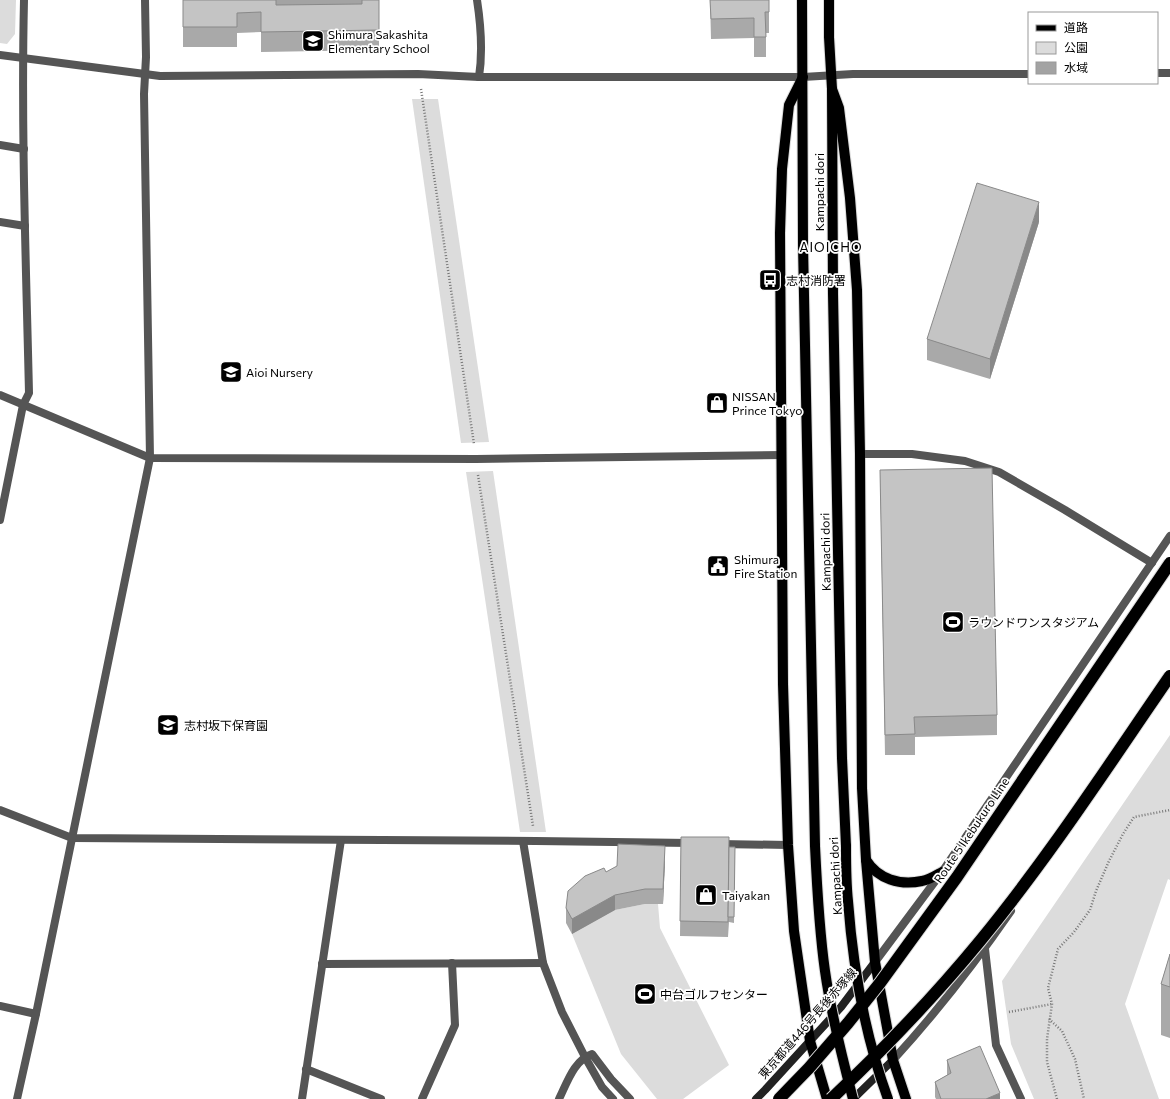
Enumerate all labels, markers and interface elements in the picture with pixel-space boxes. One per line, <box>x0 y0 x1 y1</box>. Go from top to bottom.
legend <box>1028 12 1158 84</box>
text: 道路 <box>1064 20 1088 34</box>
place label: Shimura Sakashita Elementary School <box>328 27 430 55</box>
school or university icon: Shimura Sakashita Elementary School <box>300 28 326 54</box>
text: 公園 <box>1064 40 1088 54</box>
text: 水域 <box>1064 60 1088 74</box>
street label: Kampachi dori <box>812 153 826 231</box>
district label: AIOICHO <box>799 239 863 255</box>
bus stop icon: 志村消防署 <box>757 267 783 293</box>
place label: 志村消防署 <box>786 273 846 287</box>
school or university icon: Aioi Nursery <box>218 359 244 385</box>
place label: Aioi Nursery <box>246 365 313 379</box>
place label: NISSAN Prince Tokyo <box>732 389 802 417</box>
shop icon: NISSAN Prince Tokyo <box>704 390 730 416</box>
street label: Kampachi dori <box>817 513 833 591</box>
place label: Shimura Fire Station <box>734 552 797 580</box>
public building icon: Shimura Fire Station <box>705 553 731 579</box>
sports icon: ラウンドワンスタジアム <box>940 609 966 635</box>
place label: ラウンドワンスタジアム <box>968 615 1099 629</box>
school or university icon: 志村坂下保育園 <box>155 712 181 738</box>
place label: 志村坂下保育園 <box>184 718 268 732</box>
street label: Route 5 Ikebukuro Line <box>930 775 1012 885</box>
street label: Kampachi dori <box>826 837 844 915</box>
shop icon: Taiyakan <box>693 882 719 908</box>
place label: Taiyakan <box>722 888 770 902</box>
street label: 東京都道446号長後赤塚線 <box>755 965 859 1081</box>
sports icon: 中台ゴルフセンター <box>632 981 658 1007</box>
place label: 中台ゴルフセンター <box>660 987 768 1001</box>

